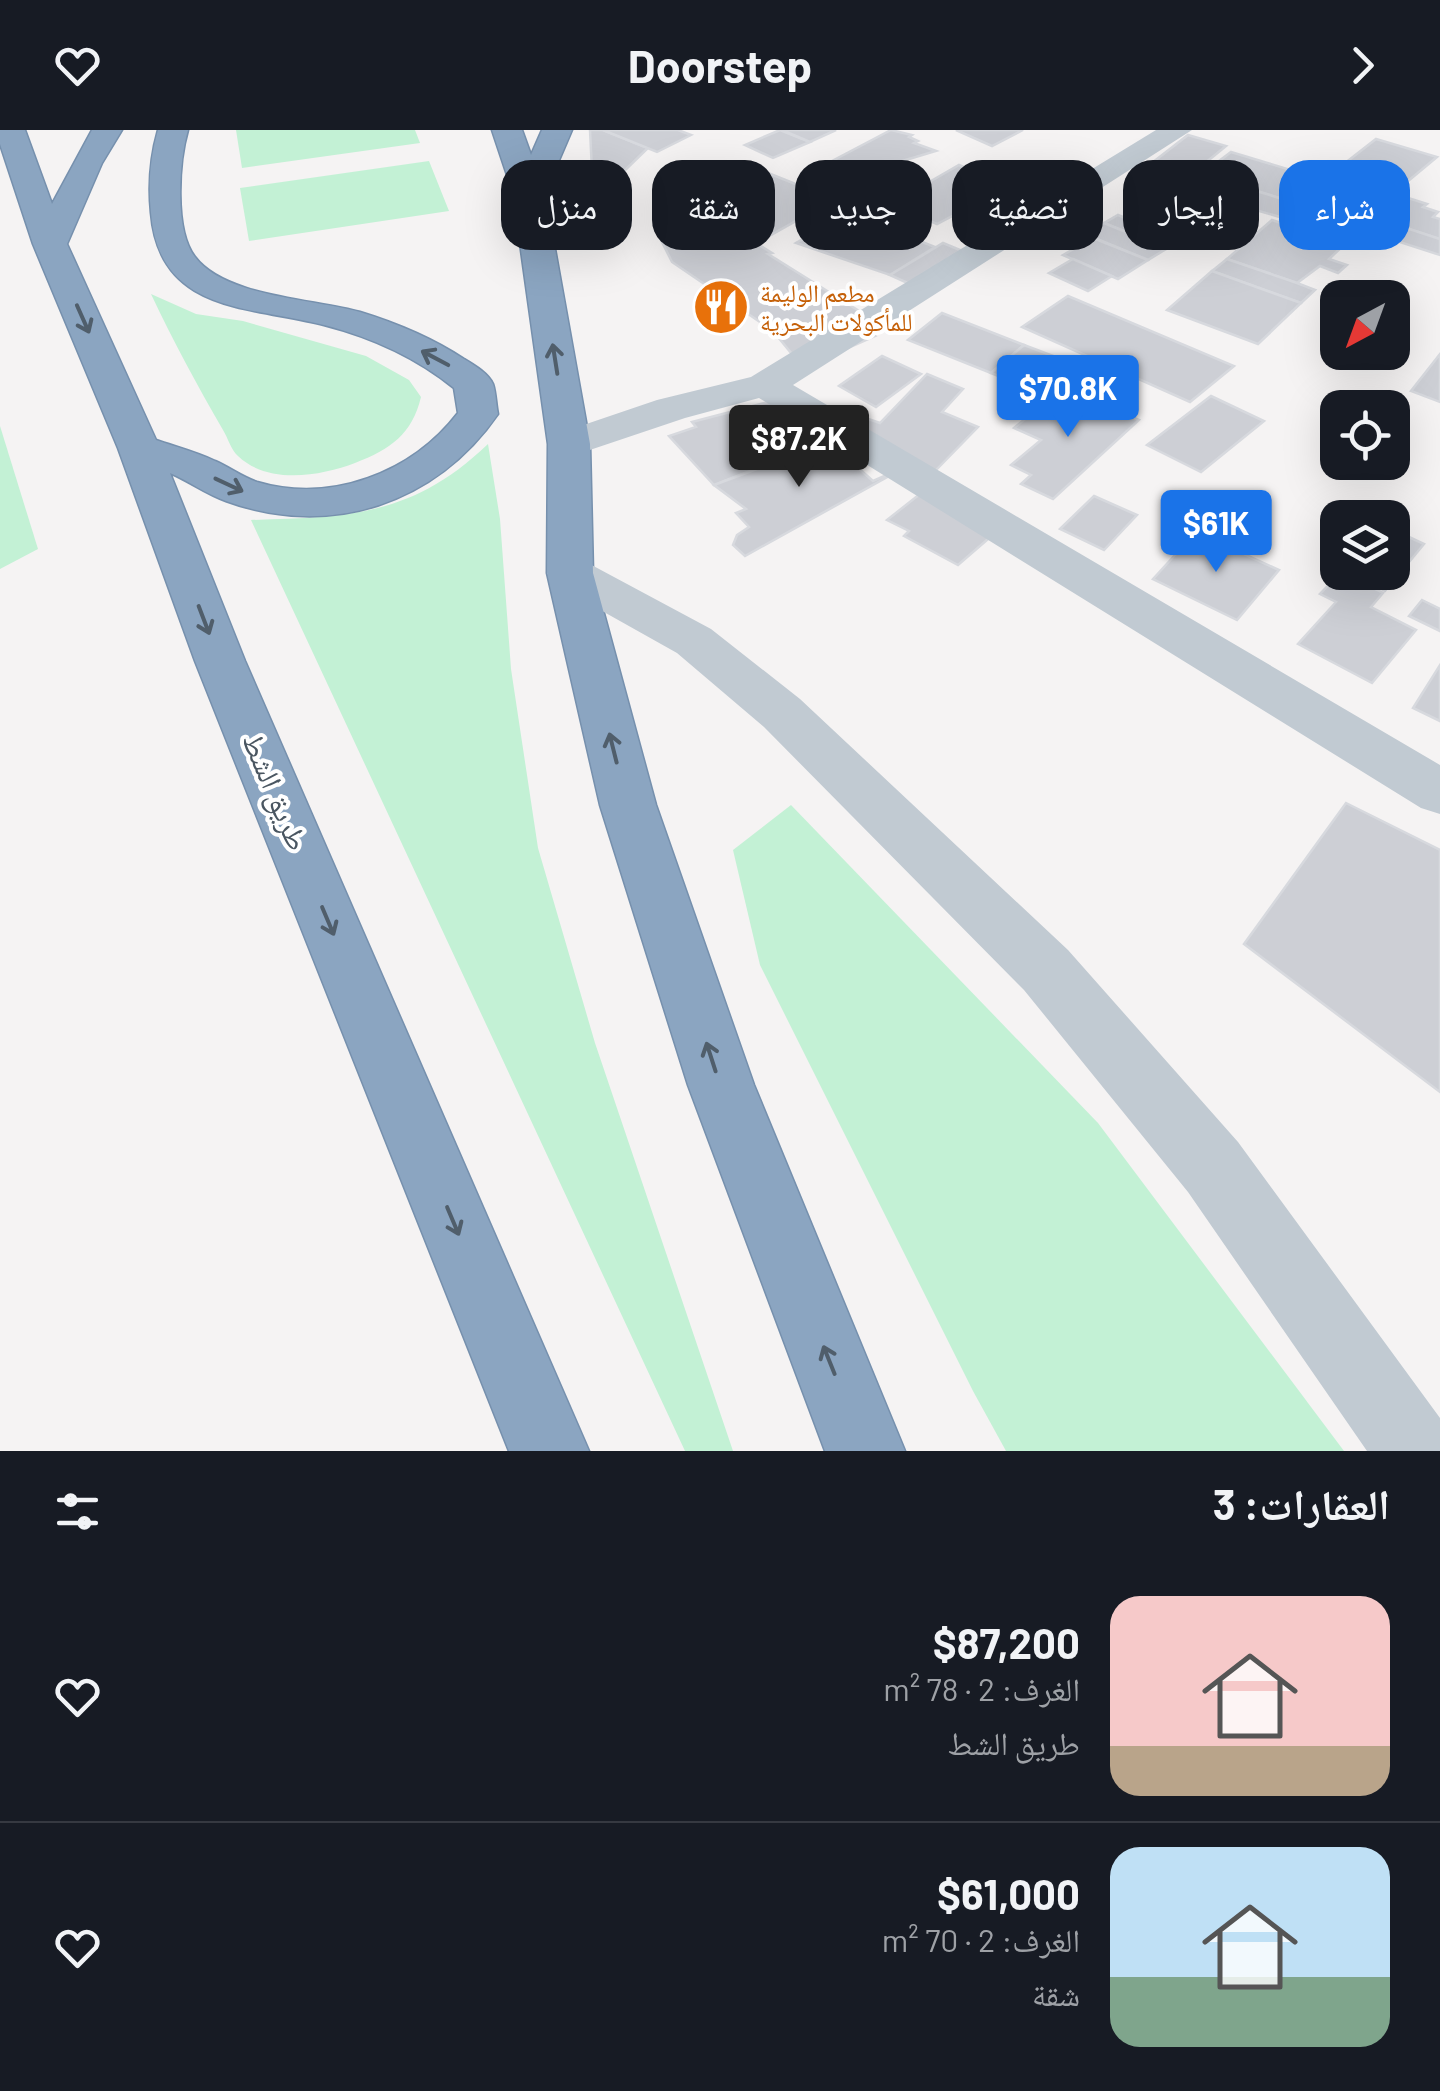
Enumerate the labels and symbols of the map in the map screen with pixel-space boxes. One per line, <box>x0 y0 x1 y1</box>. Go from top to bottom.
restaurant icon: مطعم الوليمة للمأكولات البحرية <box>691 277 751 337</box>
place label: مطعم الوليمة للمأكولات البحرية <box>760 277 913 337</box>
north arrow <box>1320 280 1410 370</box>
one-way arrow <box>75 303 93 334</box>
one-way arrow <box>546 343 564 376</box>
one-way arrow <box>421 348 451 367</box>
pin: $70.8K <box>987 355 1149 440</box>
pin: $87.2K <box>718 405 880 490</box>
one-way arrow <box>213 477 243 496</box>
pin: $61K <box>1157 490 1275 575</box>
one-way arrow <box>197 605 215 635</box>
street label: طريق الشط <box>234 727 318 856</box>
one-way arrow <box>603 733 622 764</box>
one-way arrow <box>320 905 338 936</box>
one-way arrow <box>701 1042 719 1074</box>
one-way arrow <box>445 1205 463 1236</box>
one-way arrow <box>819 1346 837 1377</box>

